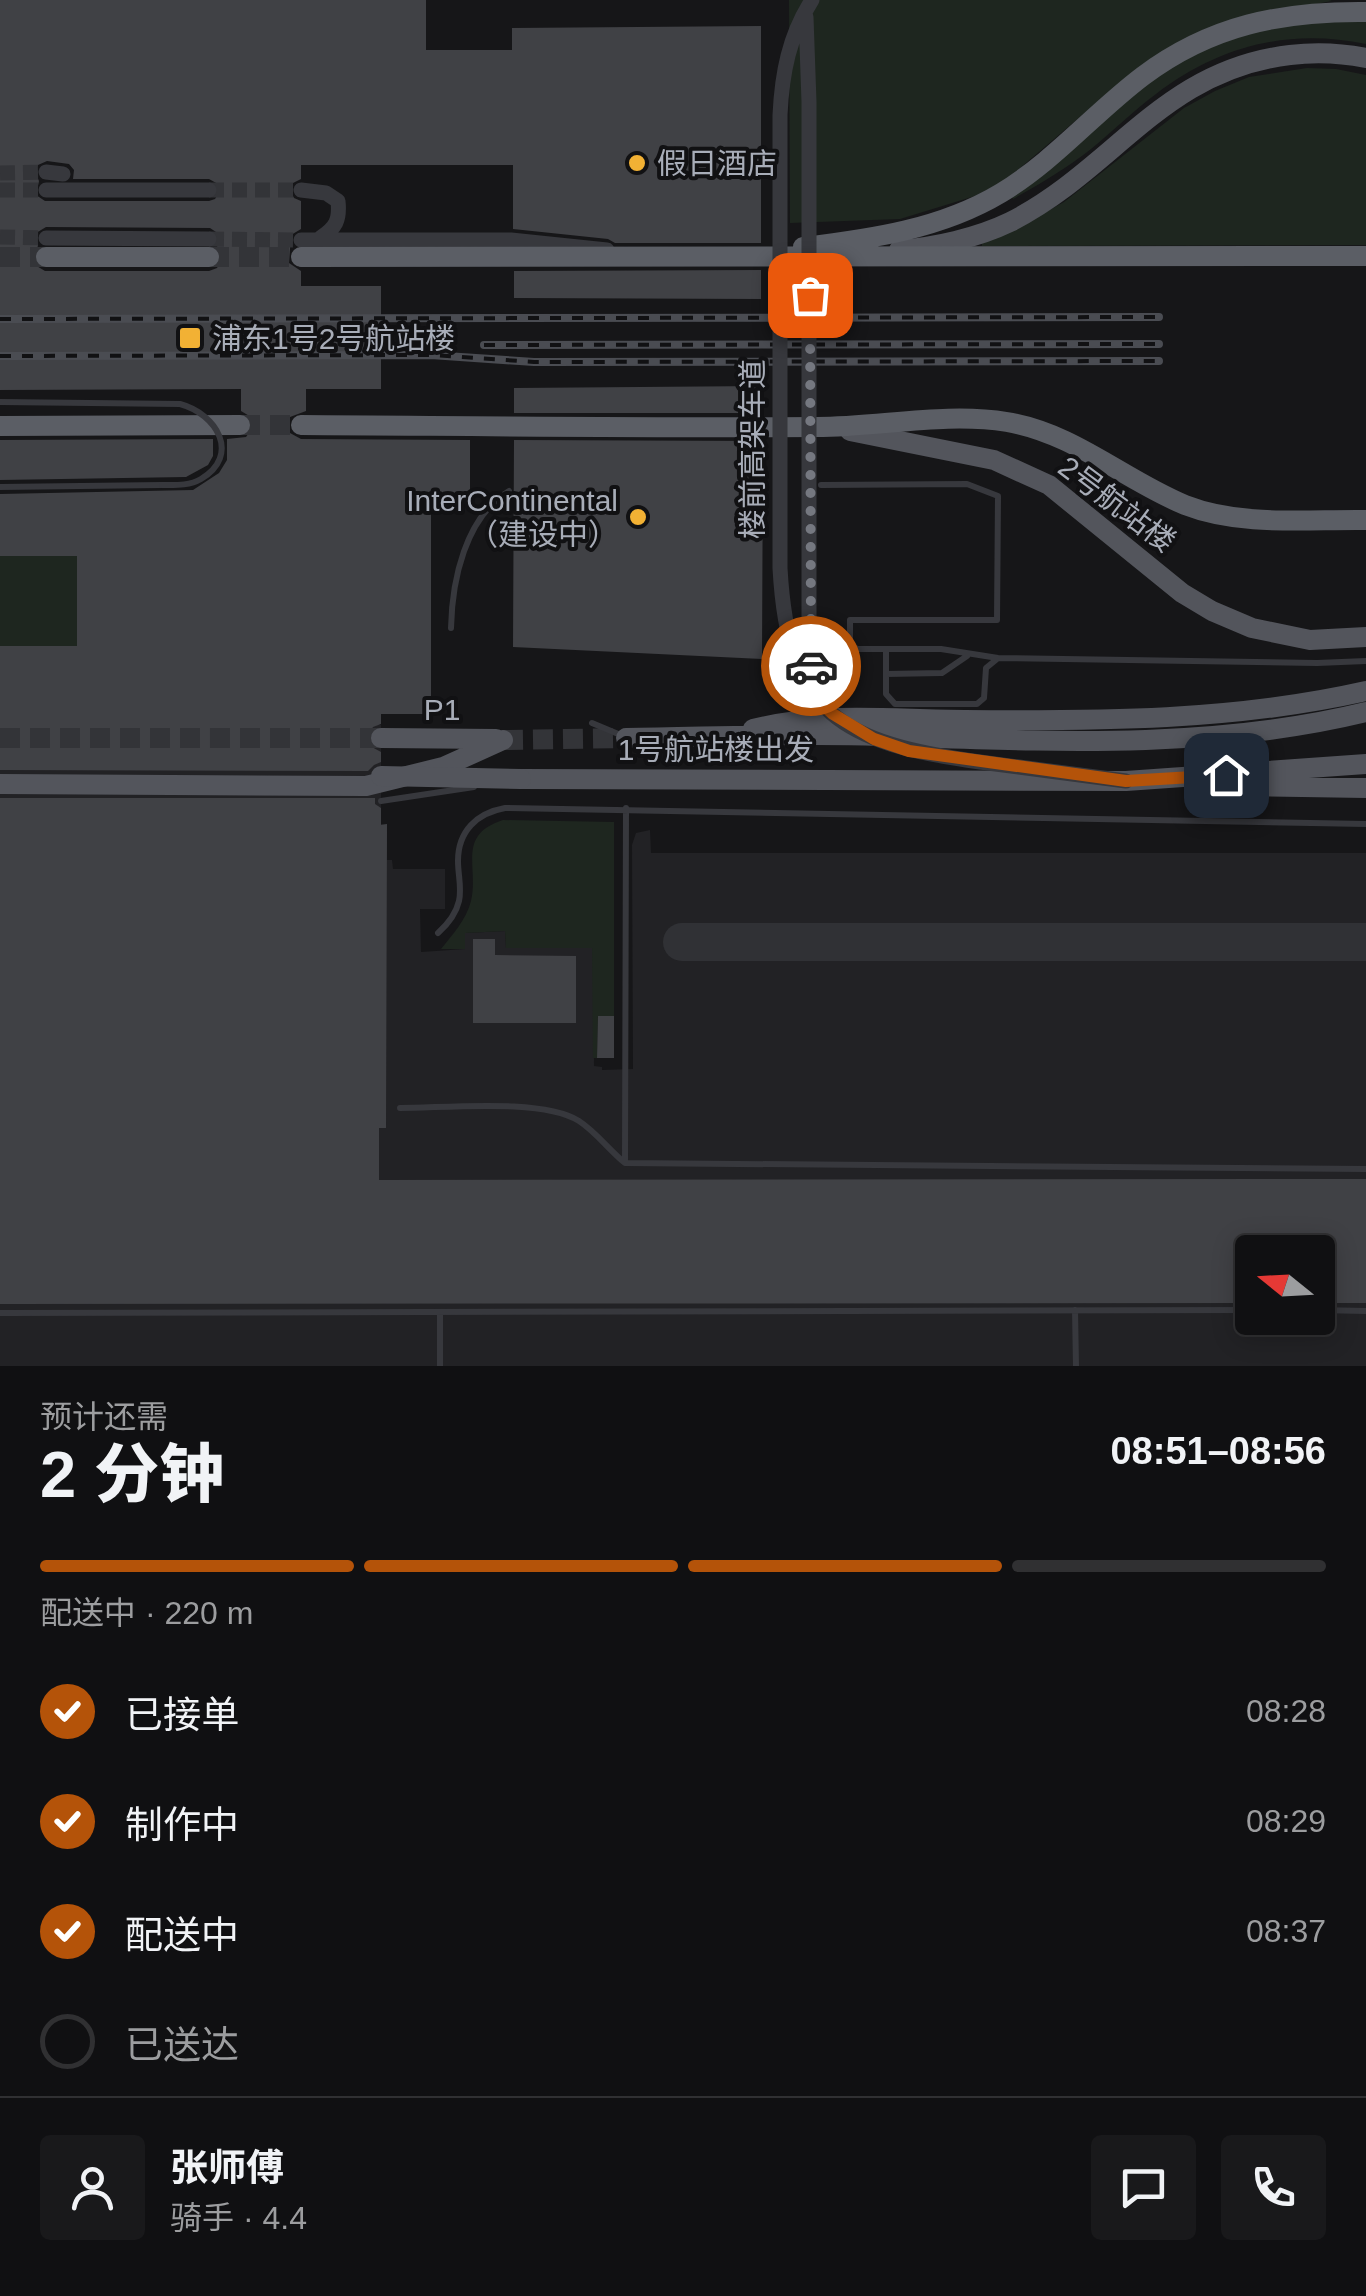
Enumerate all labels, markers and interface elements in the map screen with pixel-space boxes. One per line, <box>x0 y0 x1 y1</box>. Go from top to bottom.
place label: 假日酒店 <box>657 147 777 180</box>
marker: 假日酒店 <box>626 152 648 174</box>
pin <box>768 253 853 338</box>
icon: bag <box>783 268 838 323</box>
place label: 浦东1号2号航站楼 <box>212 322 455 355</box>
marker: 浦东1号2号航站楼 <box>177 325 203 351</box>
street label: 楼前高架车道 <box>736 359 769 539</box>
street label: 2号航站楼 <box>1052 450 1182 558</box>
place label: InterContinental （建设中） <box>406 484 618 551</box>
marker: InterContinental （建设中） <box>627 506 649 528</box>
courier <box>761 616 861 716</box>
icon: car <box>784 639 839 694</box>
street label: P1 <box>424 693 460 726</box>
street label: 1号航站楼出发 <box>618 733 814 766</box>
pin <box>1184 733 1269 818</box>
icon: home <box>1199 748 1254 803</box>
north arrow <box>1235 1235 1335 1335</box>
map controls <box>1235 1235 1335 1335</box>
text: 预计还需 <box>40 1399 168 1435</box>
text: 08:51–08:56 <box>1110 1430 1326 1472</box>
text: 2 分钟 <box>40 1438 224 1511</box>
text: 配送中 · 220 m <box>40 1595 253 1631</box>
icon: check <box>40 1684 95 1739</box>
text: 08:28 <box>1246 1693 1326 1729</box>
text: 已接单 <box>125 1694 239 1736</box>
icon: check <box>40 1794 95 1849</box>
text: 08:29 <box>1246 1803 1326 1839</box>
text: 制作中 <box>125 1804 239 1846</box>
icon: check <box>40 1904 95 1959</box>
text: 08:37 <box>1246 1913 1326 1949</box>
text: 配送中 <box>125 1914 239 1956</box>
text: 已送达 <box>125 2024 239 2066</box>
button: person <box>40 2135 145 2240</box>
button: chat <box>1091 2135 1196 2240</box>
button: phone <box>1221 2135 1326 2240</box>
text: 张师傅 <box>170 2147 284 2189</box>
text: 骑手 · 4.4 <box>170 2200 307 2236</box>

